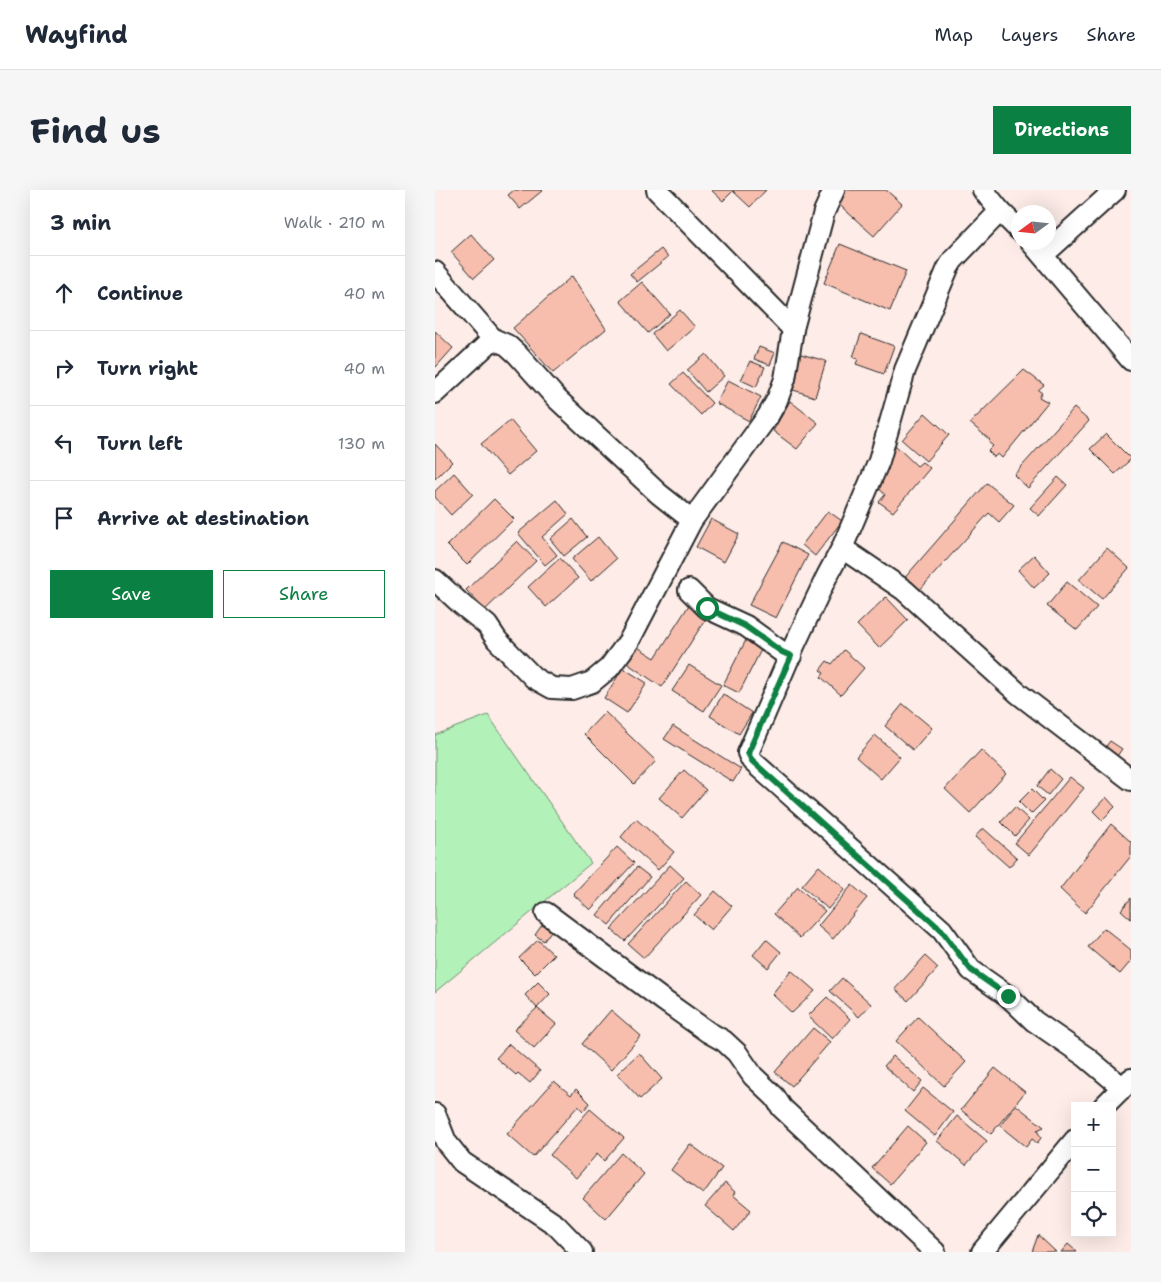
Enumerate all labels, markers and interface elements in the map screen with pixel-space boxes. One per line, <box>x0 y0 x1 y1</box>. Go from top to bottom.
text: Wayfind <box>25 19 128 51</box>
text: Map <box>935 23 973 47</box>
text: Layers <box>1001 23 1058 47</box>
text: Share <box>1086 23 1136 47</box>
button: Directions <box>993 106 1131 154</box>
text: Find us <box>30 107 161 154</box>
north arrow <box>1011 205 1056 250</box>
text: 3 min <box>50 209 111 237</box>
text: Walk · 210 m <box>284 212 385 233</box>
icon: ahead <box>50 279 78 307</box>
text: Continue <box>97 281 183 306</box>
text: 40 m <box>343 283 385 304</box>
icon: right <box>50 354 78 382</box>
text: Turn right <box>97 356 198 381</box>
text: 40 m <box>343 358 385 379</box>
icon: left <box>50 429 78 457</box>
text: Turn left <box>97 431 183 456</box>
text: 130 m <box>338 433 385 454</box>
icon: arrive <box>50 504 78 532</box>
text: Arrive at destination <box>97 506 309 531</box>
button: Save <box>50 570 213 618</box>
button: Share <box>223 570 385 618</box>
route start <box>696 597 719 620</box>
route end <box>997 985 1020 1008</box>
map controls <box>1071 1102 1116 1237</box>
button: + <box>1071 1102 1116 1147</box>
button: − <box>1071 1147 1116 1192</box>
button: locate <box>1071 1192 1116 1237</box>

